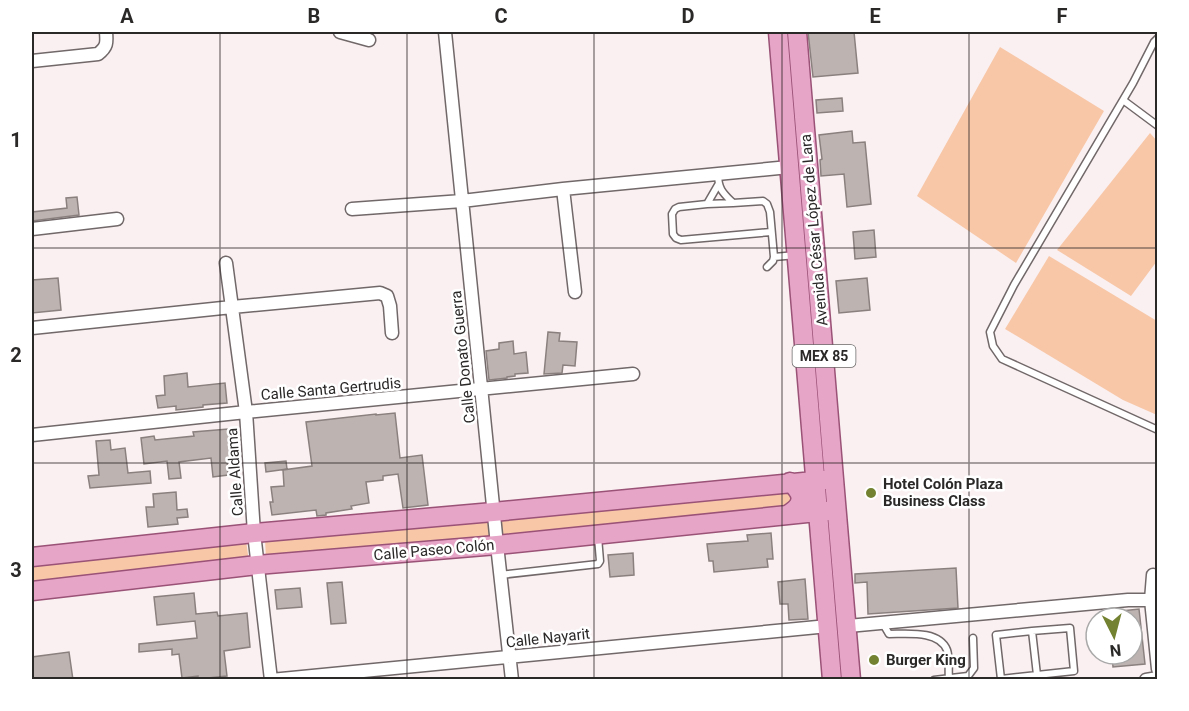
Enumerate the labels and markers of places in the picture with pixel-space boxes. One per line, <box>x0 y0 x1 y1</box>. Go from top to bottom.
place label: Hotel Colón Plaza Business Class <box>883 475 1003 510</box>
marker: Hotel Colón Plaza Business Class <box>864 486 878 500</box>
place label: Burger King <box>886 651 966 669</box>
marker: Burger King <box>867 653 881 667</box>

